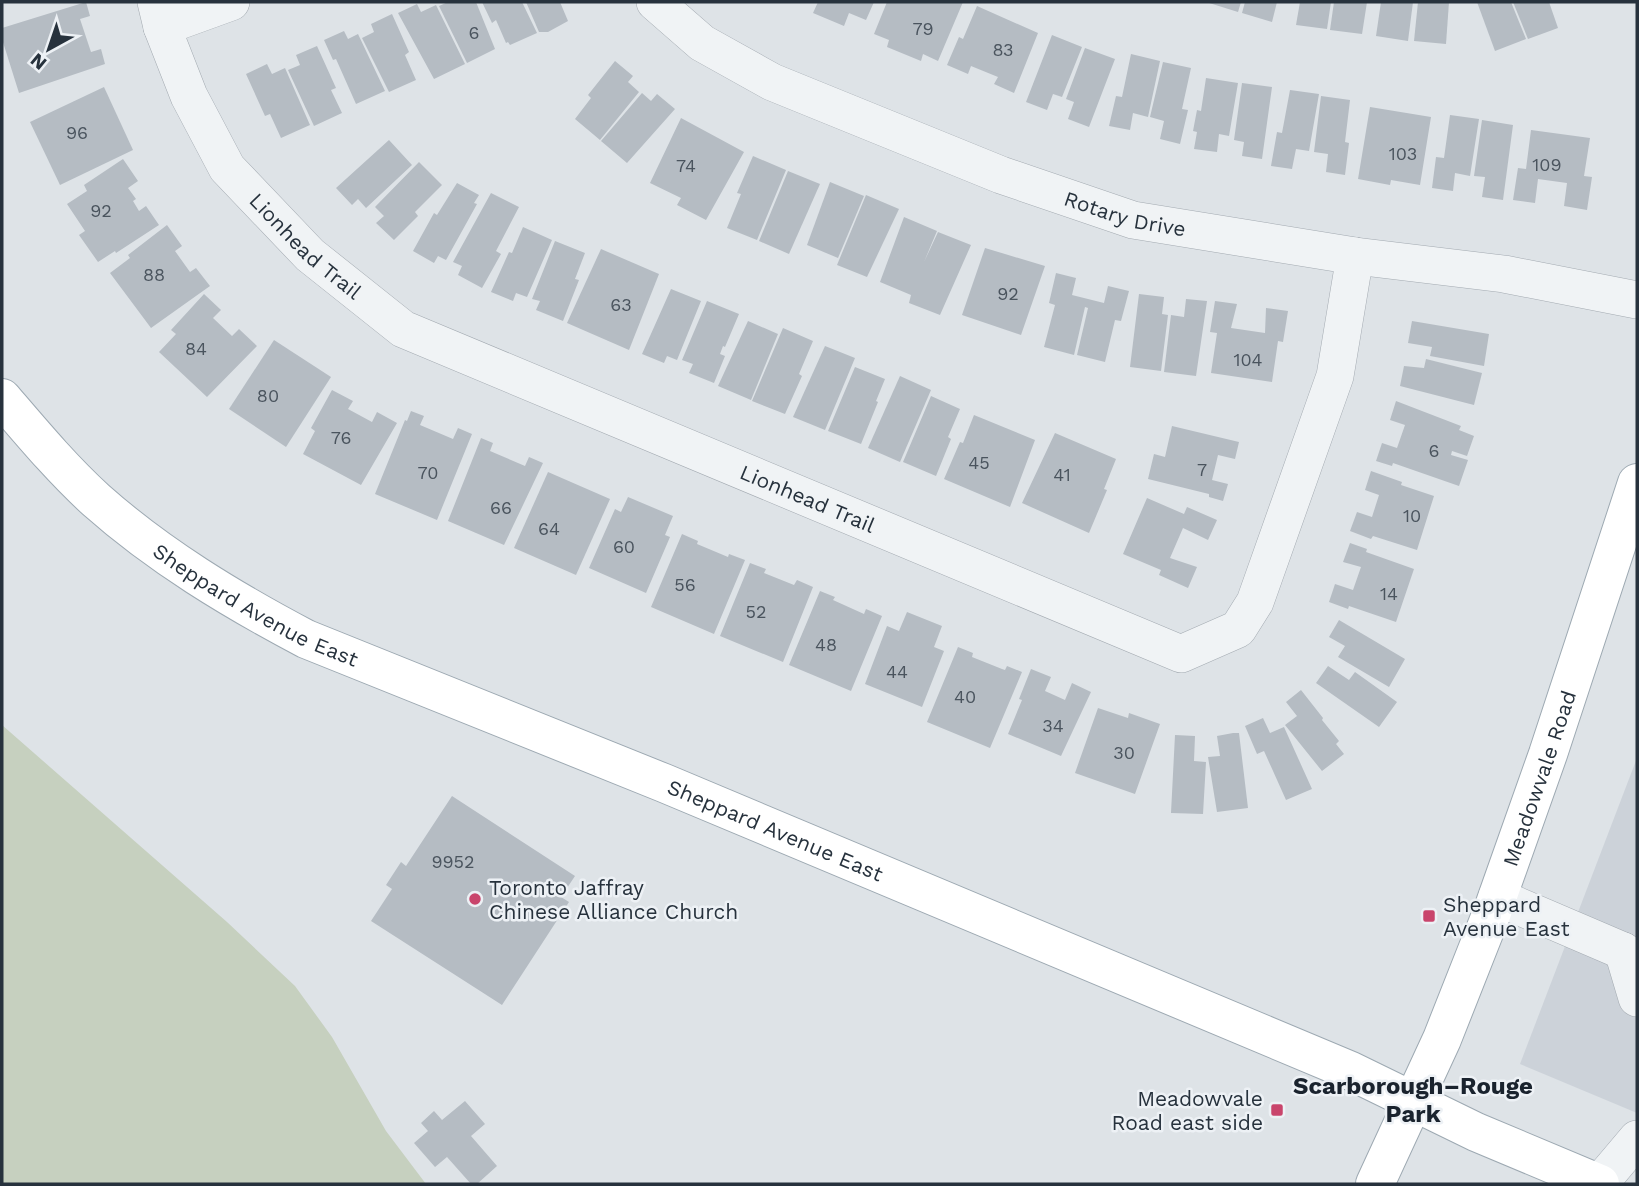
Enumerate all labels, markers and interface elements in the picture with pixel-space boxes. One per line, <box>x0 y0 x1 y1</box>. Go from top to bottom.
north arrow <box>14 14 84 84</box>
house number: 79 <box>912 18 934 39</box>
house number: 6 <box>469 22 479 43</box>
house number: 83 <box>992 39 1014 60</box>
text: N <box>26 48 51 75</box>
house number: 96 <box>66 122 88 143</box>
house number: 103 <box>1389 143 1417 164</box>
house number: 109 <box>1532 154 1562 175</box>
house number: 74 <box>676 155 696 176</box>
street label: Rotary Drive <box>1061 185 1188 241</box>
street label: Lionhead Trail <box>245 187 367 304</box>
house number: 92 <box>90 200 112 221</box>
house number: 88 <box>143 264 165 285</box>
house number: 92 <box>997 283 1019 304</box>
house number: 63 <box>610 294 632 315</box>
house number: 84 <box>185 338 207 359</box>
house number: 104 <box>1233 349 1263 370</box>
house number: 80 <box>257 385 279 406</box>
house number: 76 <box>331 427 351 448</box>
house number: 6 <box>1429 440 1439 461</box>
house number: 45 <box>968 452 990 473</box>
street label: Lionhead Trail <box>737 459 880 538</box>
house number: 7 <box>1197 459 1207 480</box>
house number: 70 <box>418 462 438 483</box>
house number: 41 <box>1053 464 1071 485</box>
house number: 66 <box>490 497 512 518</box>
house number: 10 <box>1403 505 1421 526</box>
house number: 64 <box>538 518 560 539</box>
house number: 60 <box>613 536 635 557</box>
street label: Sheppard Avenue East <box>149 538 362 671</box>
house number: 56 <box>674 574 696 595</box>
house number: 14 <box>1380 583 1398 604</box>
house number: 52 <box>746 601 766 622</box>
house number: 48 <box>815 634 837 655</box>
house number: 44 <box>886 661 908 682</box>
house number: 40 <box>954 686 976 707</box>
street label: Meadowvale Road <box>1497 687 1581 869</box>
house number: 34 <box>1042 715 1064 736</box>
house number: 30 <box>1113 742 1135 763</box>
street label: Sheppard Avenue East <box>664 774 887 886</box>
house number: 9952 <box>431 851 475 872</box>
place label: Toronto Jaffray Chinese Alliance Church <box>489 875 738 924</box>
marker: Toronto Jaffray Chinese Alliance Church <box>467 891 483 907</box>
place label: Sheppard Avenue East <box>1443 892 1570 941</box>
marker: Sheppard Avenue East <box>1421 908 1437 924</box>
district label: Scarborough–Rouge Park <box>1293 1072 1533 1128</box>
place label: Meadowvale Road east side <box>1112 1086 1263 1135</box>
marker: Meadowvale Road east side <box>1269 1102 1285 1118</box>

